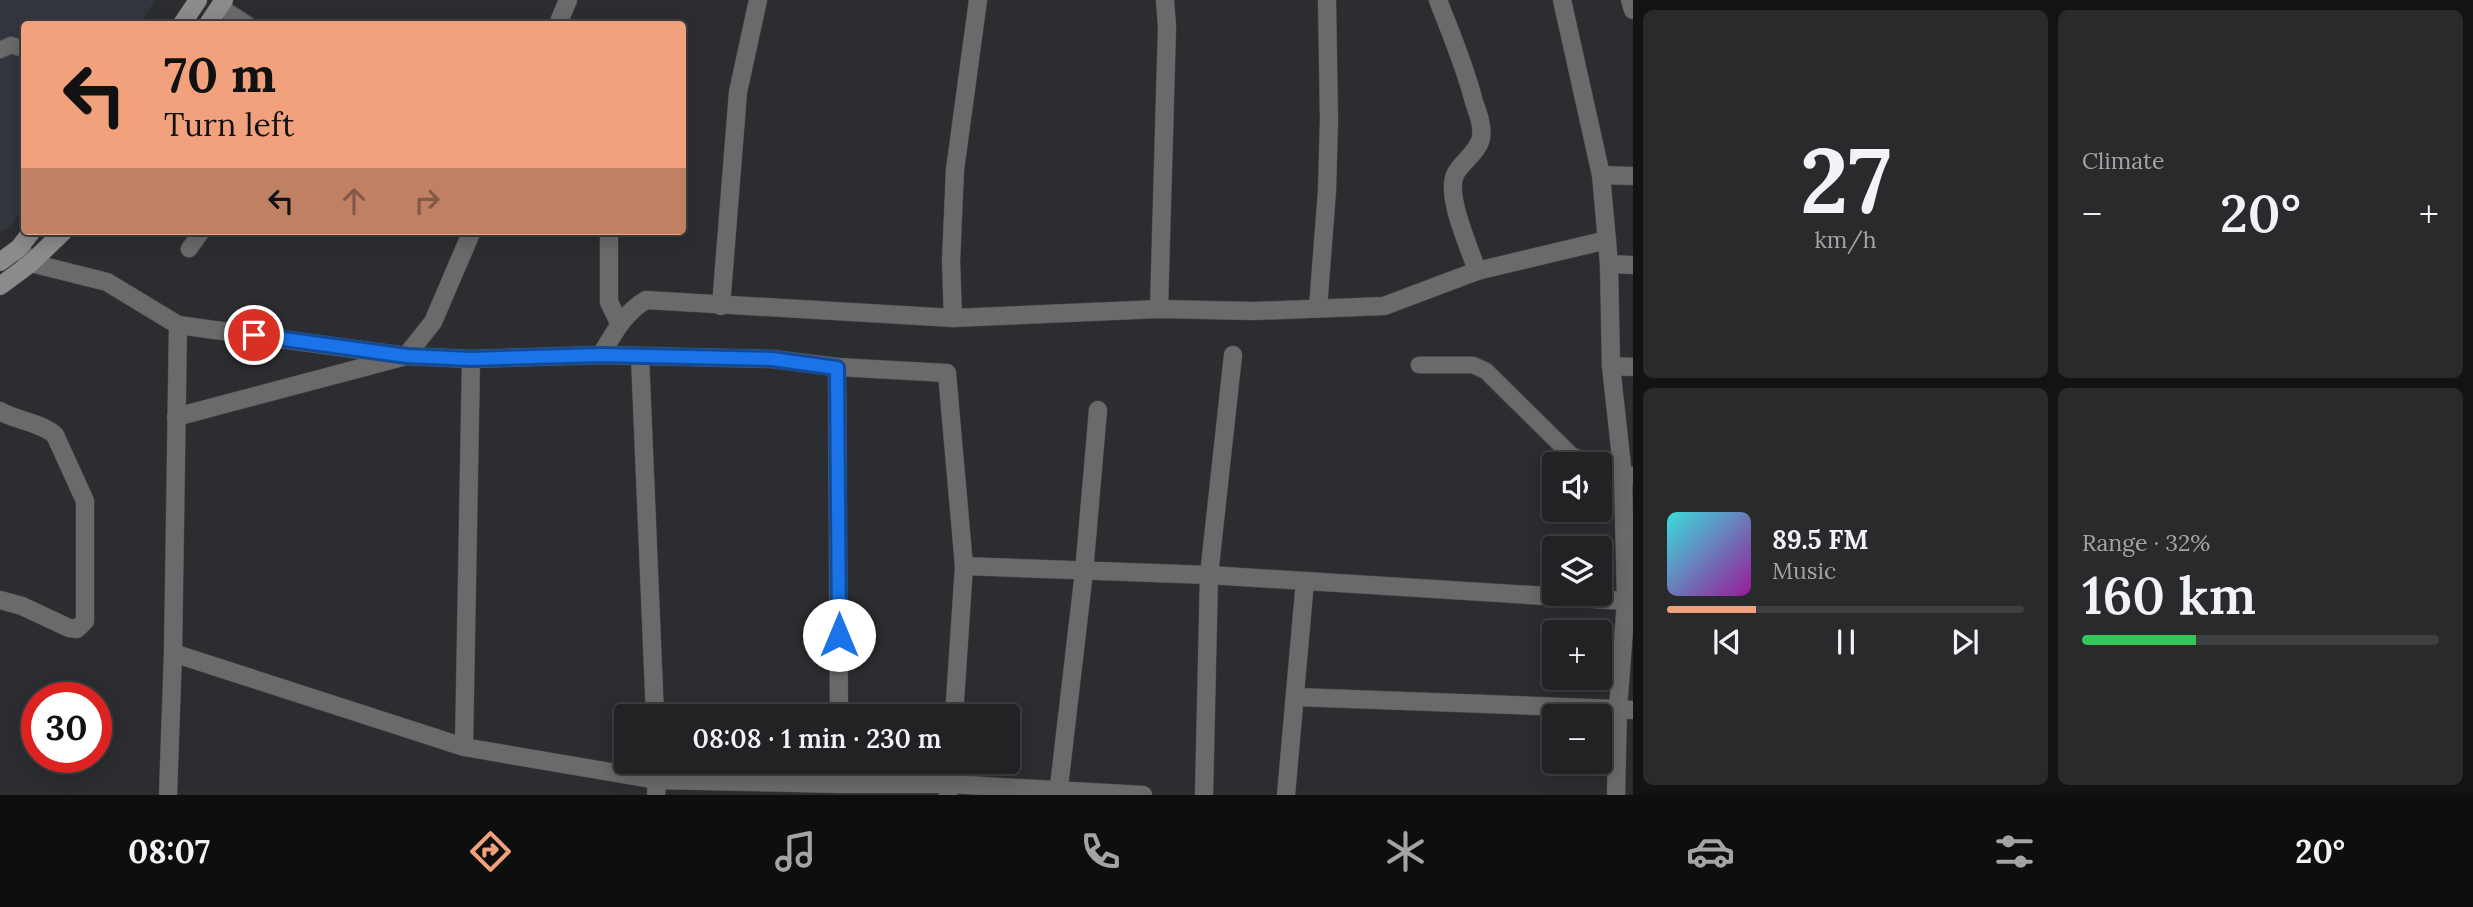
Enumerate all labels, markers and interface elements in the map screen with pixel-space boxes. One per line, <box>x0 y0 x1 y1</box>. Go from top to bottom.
text: 70 m <box>164 43 276 105</box>
icon: left <box>49 49 140 140</box>
text: Turn left <box>164 104 294 145</box>
text: 27 <box>1800 121 1891 238</box>
text: Climate <box>2082 146 2164 175</box>
text: 20° <box>2220 180 2301 246</box>
icon: left <box>262 182 300 220</box>
icon: ahead <box>335 182 373 220</box>
icon: right <box>408 182 446 220</box>
text: − <box>2082 190 2102 238</box>
text: + <box>2419 190 2439 238</box>
text: km/h <box>1814 225 1877 254</box>
pin <box>224 305 284 365</box>
icon: arrive <box>235 316 273 354</box>
map controls <box>1542 452 1612 774</box>
button: sound <box>1542 452 1612 522</box>
text: 89.5 FM <box>1772 523 1869 556</box>
text: Range · 32% <box>2082 528 2210 557</box>
button: layers <box>1542 536 1612 606</box>
text: Music <box>1772 556 1836 585</box>
text: 160 km <box>2082 562 2256 628</box>
position arrow <box>802 598 876 672</box>
button: + <box>1542 620 1612 690</box>
icon: previous <box>1708 623 1746 661</box>
icon: pause <box>1827 623 1865 661</box>
icon: next <box>1946 623 1984 661</box>
speed limit sign: 30 <box>21 682 112 773</box>
button: − <box>1542 704 1612 774</box>
text: 08:08 · 1 min · 230 m <box>693 722 941 755</box>
icon: directions <box>466 827 515 876</box>
icon: music <box>771 827 820 876</box>
icon: phone <box>1076 827 1125 876</box>
icon: climate <box>1381 827 1430 876</box>
icon: car <box>1686 827 1735 876</box>
icon: filters <box>1990 827 2039 876</box>
text: 08:07 <box>128 831 210 872</box>
text: 20° <box>2295 831 2345 872</box>

